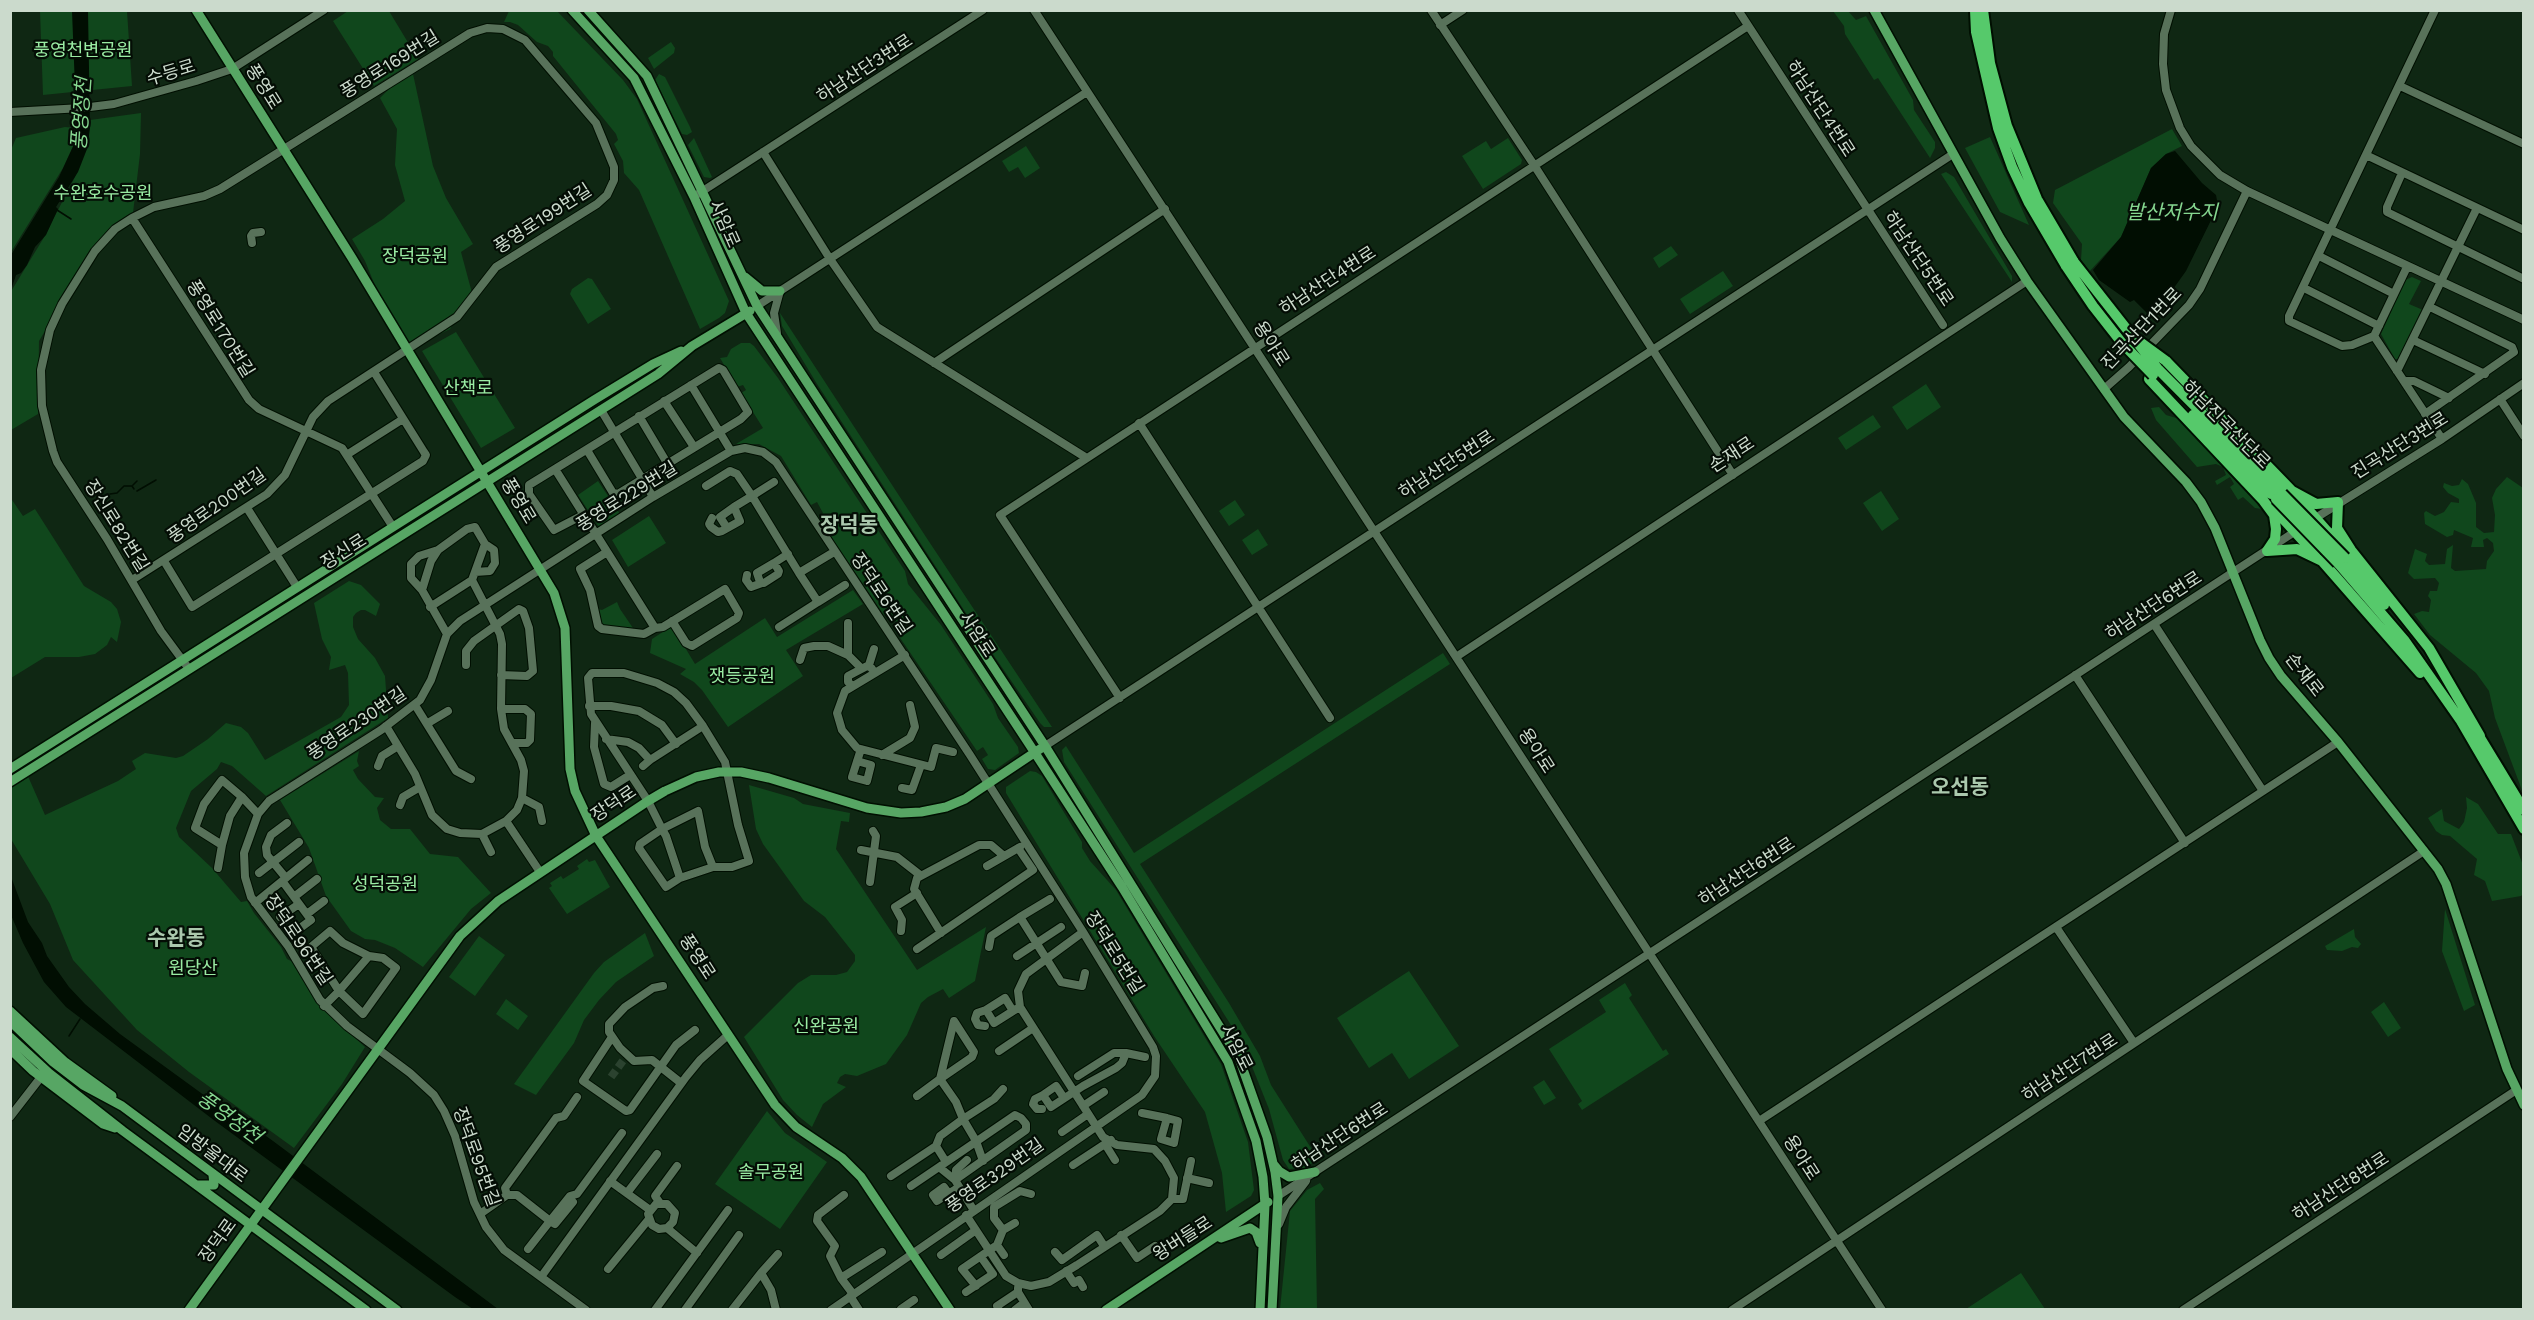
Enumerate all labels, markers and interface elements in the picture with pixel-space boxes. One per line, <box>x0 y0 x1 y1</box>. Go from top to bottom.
street label: 풍영로169번길 <box>337 26 443 104</box>
street label: 하남산단3번로 <box>813 30 917 108</box>
park label: 풍영천변공원 <box>33 40 133 62</box>
street label: 수등로 <box>144 55 198 91</box>
street label: 하남산단4번로 <box>1781 57 1859 161</box>
street label: 풍영로 <box>241 60 285 114</box>
water label: 풍영정천 <box>67 76 97 152</box>
street label: 풍영로199번길 <box>490 179 596 259</box>
park label: 수완호수공원 <box>53 183 153 205</box>
street label: 사암로 <box>704 197 744 251</box>
water label: 발산저수지 <box>2126 201 2218 225</box>
street label: 하남산단5번로 <box>1878 207 1958 311</box>
street label: 하남산단4번로 <box>1276 242 1380 320</box>
park label: 장덕공원 <box>382 246 448 268</box>
street label: 풍영로170번길 <box>181 276 259 382</box>
street label: 진곡산단1번로 <box>2097 283 2187 375</box>
street label: 용아로 <box>1248 317 1294 371</box>
street label: 하남진곡산단로 <box>2177 376 2275 474</box>
park label: 산책로 <box>443 378 493 400</box>
street label: 진곡산단3번로 <box>2348 408 2452 484</box>
street label: 하남산단5번로 <box>1395 426 1499 504</box>
street label: 손재로 <box>1705 432 1759 478</box>
street label: 풍영로229번길 <box>573 457 681 537</box>
street label: 풍영로200번길 <box>163 464 271 548</box>
street label: 풍영로 <box>496 474 540 528</box>
street label: 장신로82번길 <box>79 476 153 576</box>
district label: 장덕동 <box>820 513 878 539</box>
street label: 장신로 <box>317 530 371 574</box>
street label: 장덕로6번길 <box>846 549 916 639</box>
street label: 하남산단6번로 <box>2102 567 2206 645</box>
street label: 사암로 <box>954 608 1000 662</box>
street label: 손재로 <box>2280 649 2328 701</box>
park label: 잿등공원 <box>709 666 775 688</box>
street label: 풍영로230번길 <box>303 683 411 765</box>
street label: 용아로 <box>1513 724 1559 778</box>
district label: 오선동 <box>1931 775 1989 801</box>
street label: 장덕로 <box>587 781 641 827</box>
street label: 하남산단6번로 <box>1695 833 1799 911</box>
park label: 성덕공원 <box>352 874 418 896</box>
street label: 장덕로96번길 <box>260 890 336 990</box>
street label: 장덕로5번길 <box>1080 908 1148 998</box>
district label: 수완동 <box>147 926 205 952</box>
street label: 풍영로 <box>674 930 720 984</box>
park label: 원당산 <box>168 958 218 980</box>
park label: 신완공원 <box>793 1016 859 1038</box>
street label: 사암로 <box>1215 1021 1257 1075</box>
street label: 하남산단7번로 <box>2018 1029 2122 1107</box>
water label: 풍영정천 <box>192 1087 266 1149</box>
street label: 하남산단6번로 <box>1288 1098 1392 1176</box>
street label: 장덕로95번길 <box>448 1104 504 1210</box>
street label: 임방울대로 <box>172 1120 252 1188</box>
street label: 용아로 <box>1778 1131 1824 1185</box>
street label: 풍영로329번길 <box>942 1134 1048 1218</box>
street label: 하남산단8번로 <box>2289 1148 2393 1226</box>
park label: 솔무공원 <box>738 1162 804 1184</box>
street label: 왕버들로 <box>1149 1212 1217 1266</box>
street label: 장덕로 <box>195 1215 241 1267</box>

